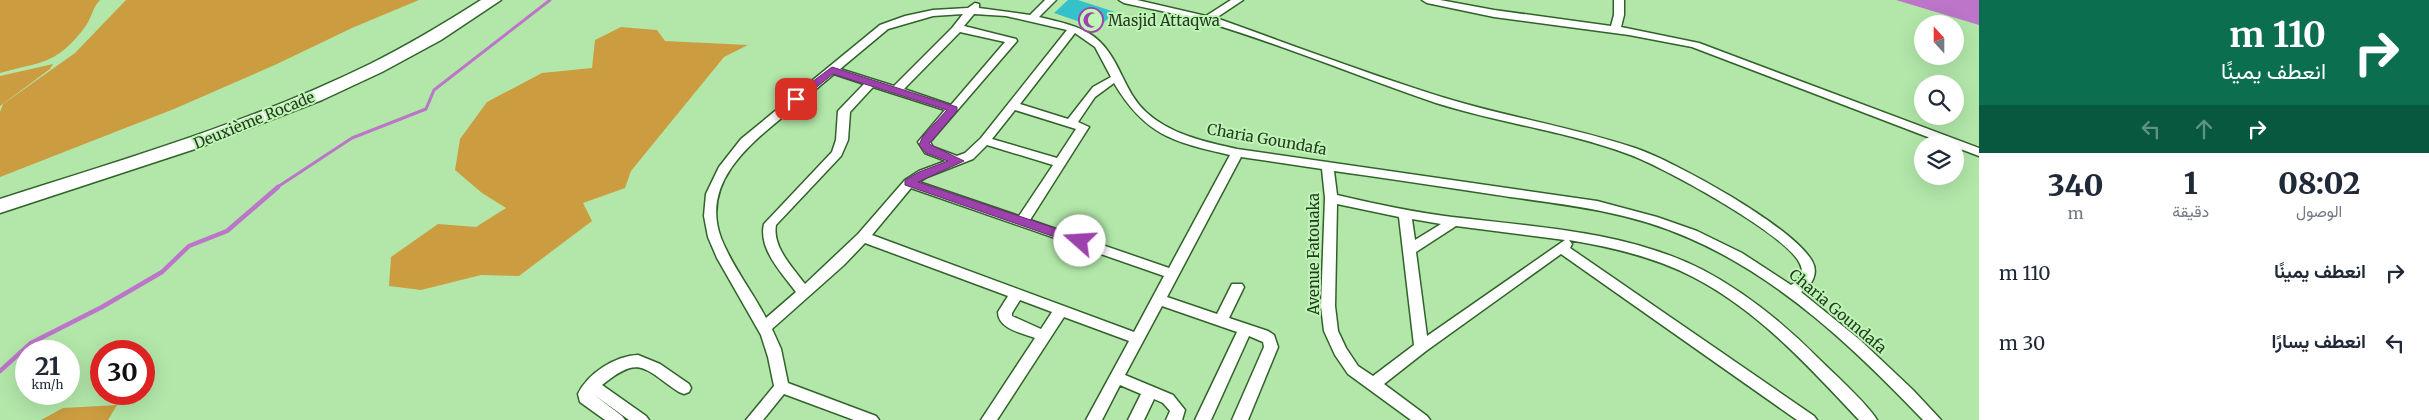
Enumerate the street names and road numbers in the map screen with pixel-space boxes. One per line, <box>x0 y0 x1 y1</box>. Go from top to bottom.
street label: Deuxième Rocade <box>191 87 317 153</box>
street label: Charia Goundafa <box>1206 119 1328 159</box>
street label: Avenue Fatouaka <box>1304 193 1323 316</box>
street label: Charia Goundafa <box>1785 265 1891 357</box>

